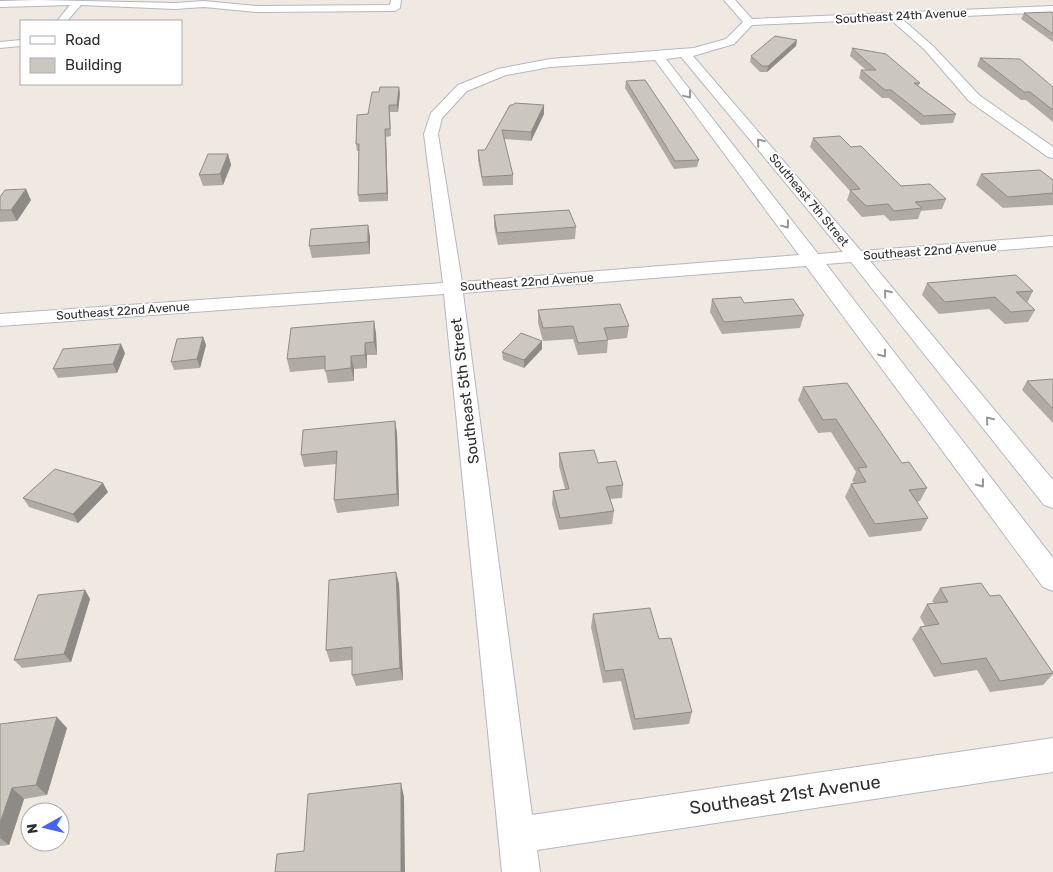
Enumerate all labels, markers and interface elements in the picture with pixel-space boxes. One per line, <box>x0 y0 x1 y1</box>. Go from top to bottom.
street label: Southeast 24th Avenue <box>835 6 967 26</box>
legend <box>20 20 182 85</box>
text: Road <box>65 31 101 49</box>
text: Building <box>65 56 122 74</box>
one-way arrow <box>682 89 691 99</box>
one-way arrow <box>757 139 766 148</box>
street label: Southeast 7th Street <box>766 151 852 249</box>
one-way arrow <box>780 219 788 228</box>
street label: Southeast 22nd Avenue <box>863 239 998 263</box>
street label: Southeast 22nd Avenue <box>460 270 595 294</box>
one-way arrow <box>883 290 892 299</box>
street label: Southeast 22nd Avenue <box>56 299 191 323</box>
street label: Southeast 5th Street <box>447 317 483 465</box>
one-way arrow <box>878 348 886 357</box>
one-way arrow <box>986 416 995 425</box>
one-way arrow <box>975 478 984 488</box>
street label: Southeast 21st Avenue <box>688 771 882 819</box>
north arrow <box>20 802 70 852</box>
text: N <box>24 823 42 835</box>

